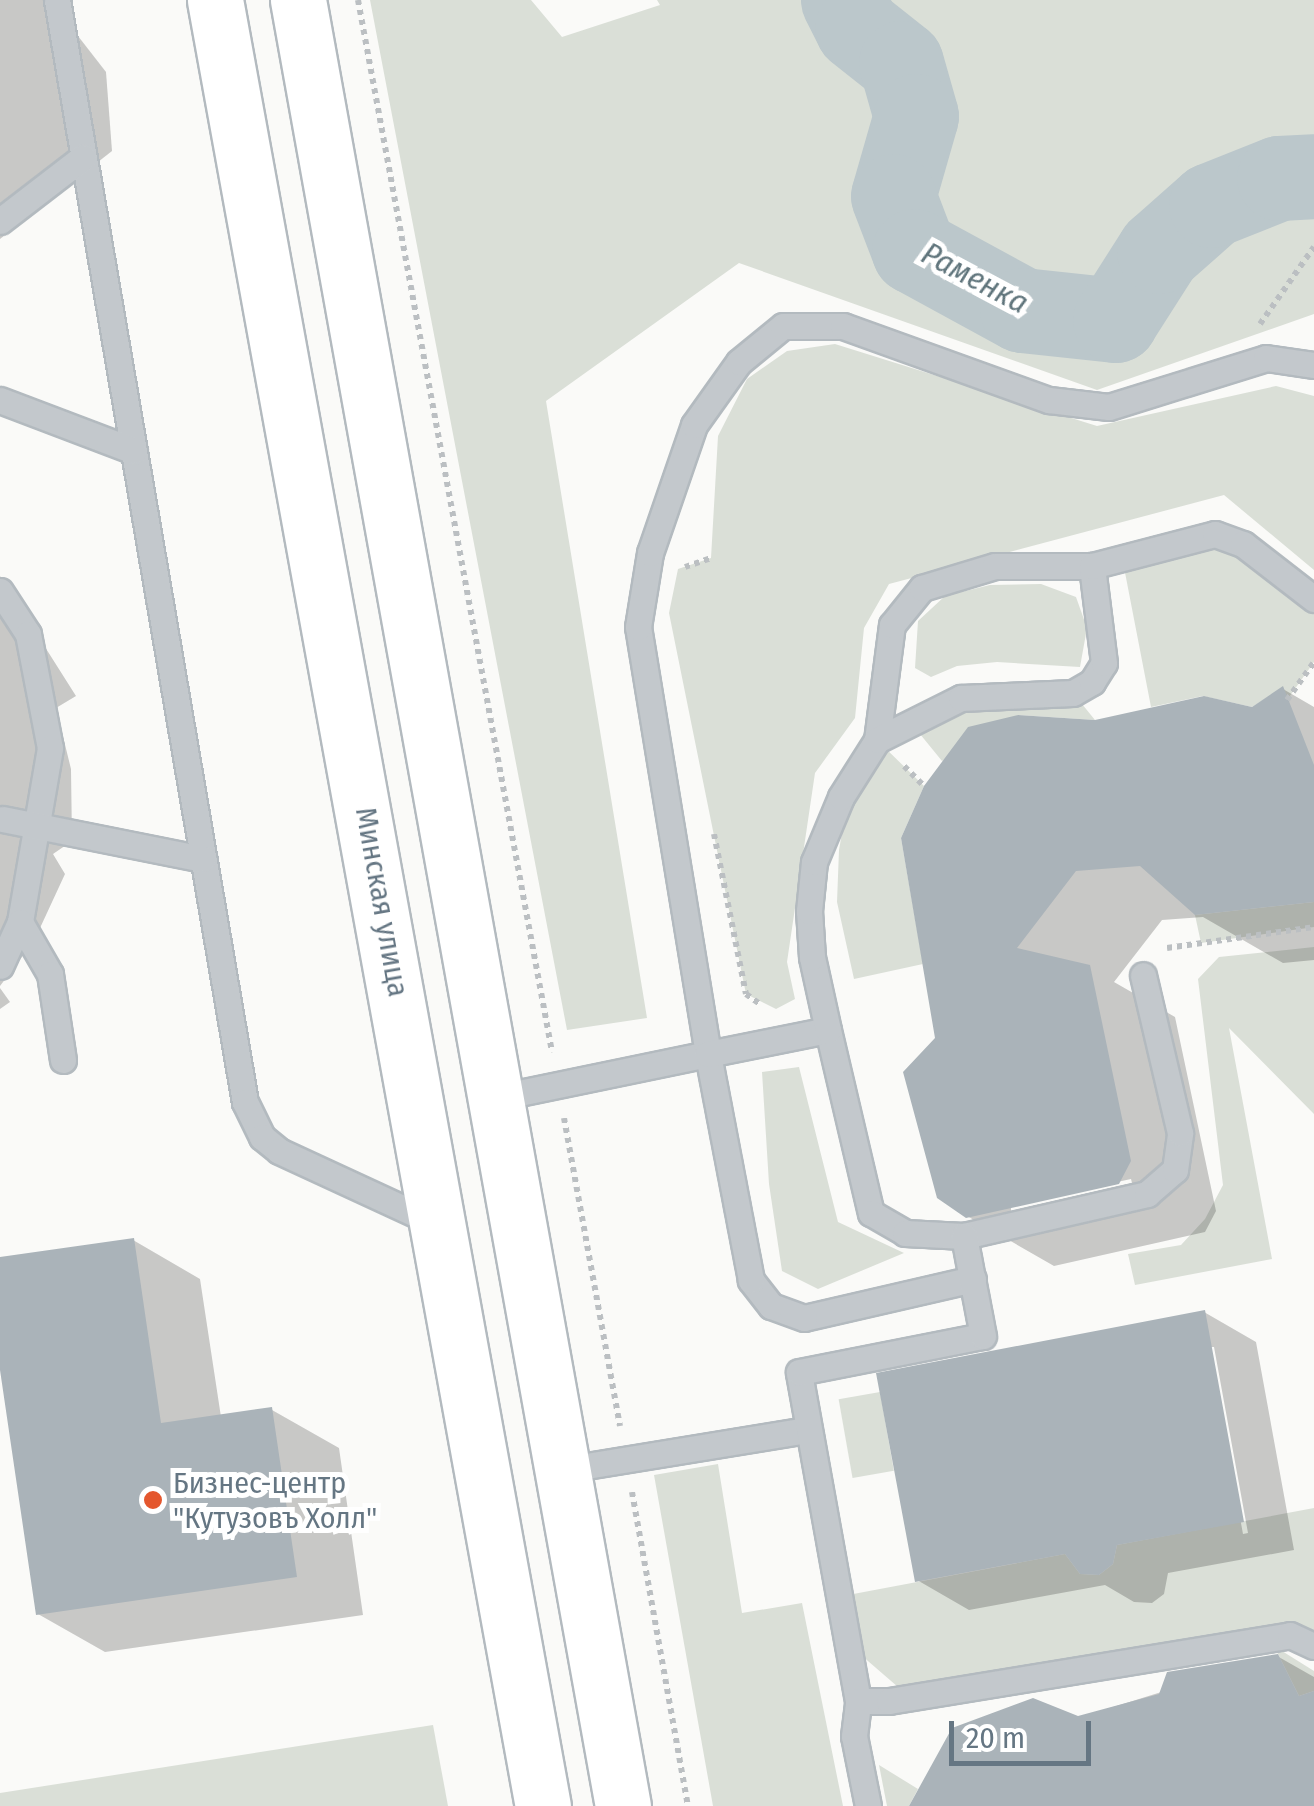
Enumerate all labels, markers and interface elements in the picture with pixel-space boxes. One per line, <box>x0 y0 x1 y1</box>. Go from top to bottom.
water label: Раменка <box>915 234 1035 322</box>
street label: Минская улица <box>348 804 416 1000</box>
place label: Бизнес-центр "Кутузовъ Холл" <box>173 1465 377 1536</box>
marker: Бизнес-центр "Кутузовъ Холл" <box>142 1489 164 1511</box>
scale bar <box>954 1701 1096 1763</box>
text: 20 m <box>966 1720 1025 1756</box>

